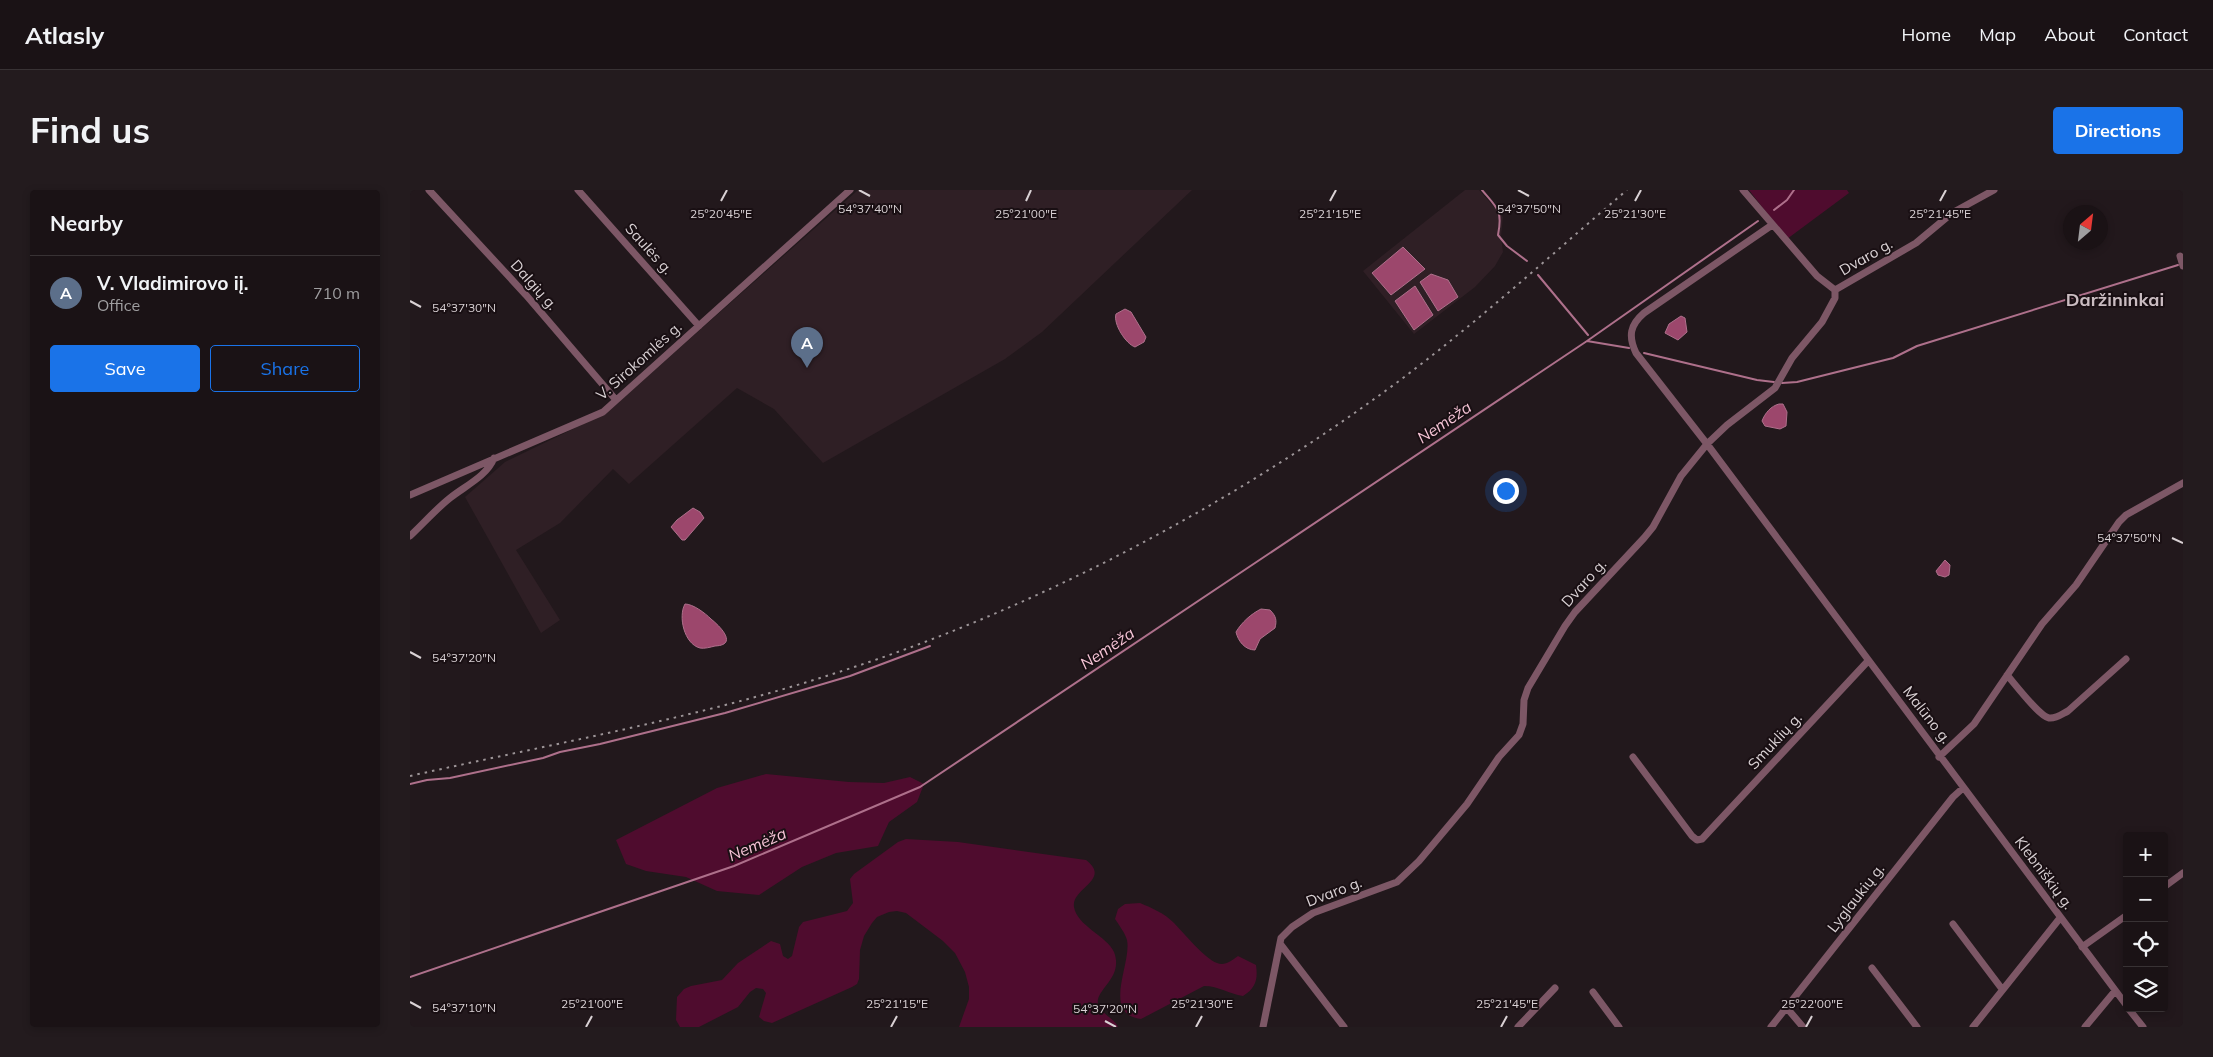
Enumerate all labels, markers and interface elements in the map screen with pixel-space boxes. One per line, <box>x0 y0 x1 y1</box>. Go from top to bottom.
text: Atlasly <box>25 20 104 50</box>
text: Home <box>1901 23 1951 46</box>
text: Map <box>1979 23 2016 46</box>
text: About <box>2044 23 2095 46</box>
text: Contact <box>2123 23 2188 46</box>
button: Directions <box>2053 107 2183 154</box>
text: Find us <box>30 108 150 152</box>
text: 54°37'40"N <box>838 201 902 216</box>
text: 54°37'50"N <box>1497 201 1561 216</box>
north arrow <box>2063 205 2108 250</box>
text: 25°20'45"E <box>690 206 752 221</box>
text: 25°21'00"E <box>995 206 1057 221</box>
text: 25°21'15"E <box>1299 206 1361 221</box>
text: 25°21'30"E <box>1604 206 1666 221</box>
text: 25°21'45"E <box>1909 206 1971 221</box>
text: Nearby <box>50 210 123 236</box>
street label: Saulės g. <box>621 219 677 278</box>
street label: Dvaro g. <box>1836 234 1896 279</box>
street label: Dalgių g. <box>507 255 562 314</box>
text: V. Vladimirovo iį. <box>97 271 248 295</box>
text: A <box>60 283 72 303</box>
text: 710 m <box>313 283 360 303</box>
district label: Daržininkai <box>2066 288 2164 311</box>
text: Office <box>97 295 140 315</box>
text: 54°37'30"N <box>432 300 496 315</box>
street label: V. Sirokomlės g. <box>592 317 685 404</box>
pin: A <box>791 327 823 368</box>
button: Save <box>50 345 200 392</box>
button: Share <box>210 345 360 392</box>
water label: Nemėža <box>1413 396 1475 447</box>
your location <box>1493 478 1519 504</box>
text: 54°37'50"N <box>2097 530 2161 545</box>
street label: Dvaro g. <box>1557 555 1610 611</box>
water label: Nemėža <box>1076 622 1138 673</box>
text: 54°37'20"N <box>432 650 496 665</box>
street label: Malūno g. <box>1899 682 1956 747</box>
street label: Smuklių g. <box>1743 708 1806 773</box>
water label: Nemėža <box>725 823 789 865</box>
street label: Klebniškių g. <box>2011 832 2078 913</box>
map controls <box>2123 832 2168 1012</box>
button: + <box>2123 832 2168 877</box>
street label: Lyglaukių g. <box>1823 860 1888 936</box>
street label: Dvaro g. <box>1303 872 1364 911</box>
button: − <box>2123 877 2168 922</box>
button: locate <box>2123 922 2168 967</box>
button: layers <box>2123 967 2168 1012</box>
text: 25°21'00"E <box>561 996 623 1011</box>
text: 25°21'15"E <box>866 996 928 1011</box>
text: 25°21'30"E <box>1171 996 1233 1011</box>
text: 25°21'45"E <box>1476 996 1538 1011</box>
text: 25°22'00"E <box>1781 996 1843 1011</box>
text: 54°37'10"N <box>432 1000 496 1015</box>
text: 54°37'20"N <box>1073 1001 1137 1016</box>

